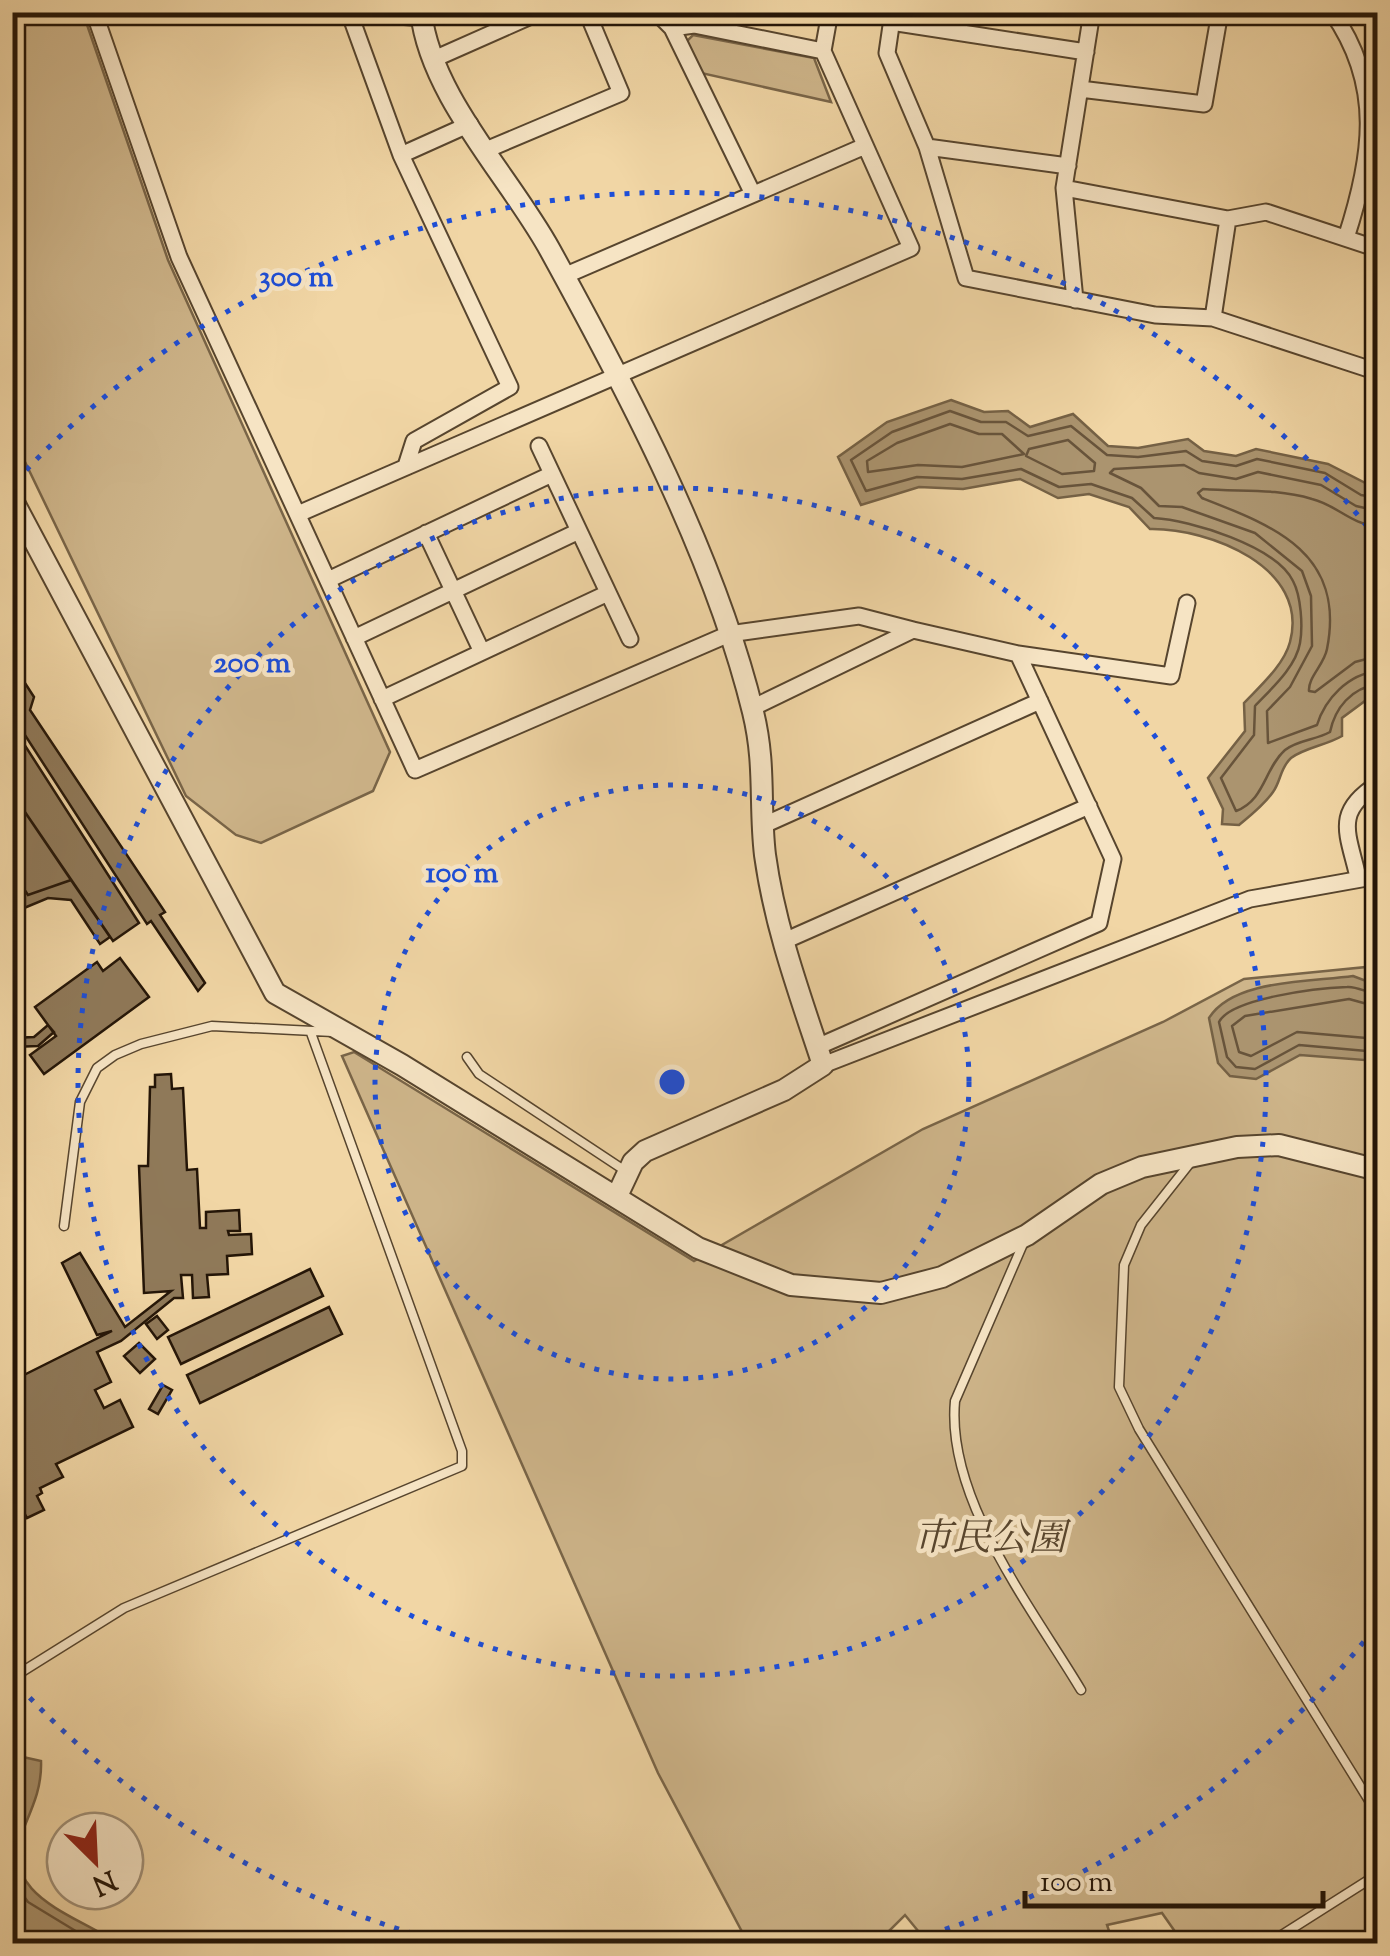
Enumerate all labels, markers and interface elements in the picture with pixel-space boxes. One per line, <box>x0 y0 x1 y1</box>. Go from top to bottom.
text: 300 m <box>259 257 334 300</box>
text: 200 m <box>214 643 291 686</box>
text: 100 m <box>426 853 499 896</box>
centre of rings <box>654 1064 690 1100</box>
park label: 市民公園 <box>914 1514 1072 1568</box>
north arrow <box>45 1811 145 1911</box>
scale bar <box>1025 1846 1322 1908</box>
text: N <box>86 1858 122 1904</box>
text: 100 m <box>1040 1862 1113 1905</box>

